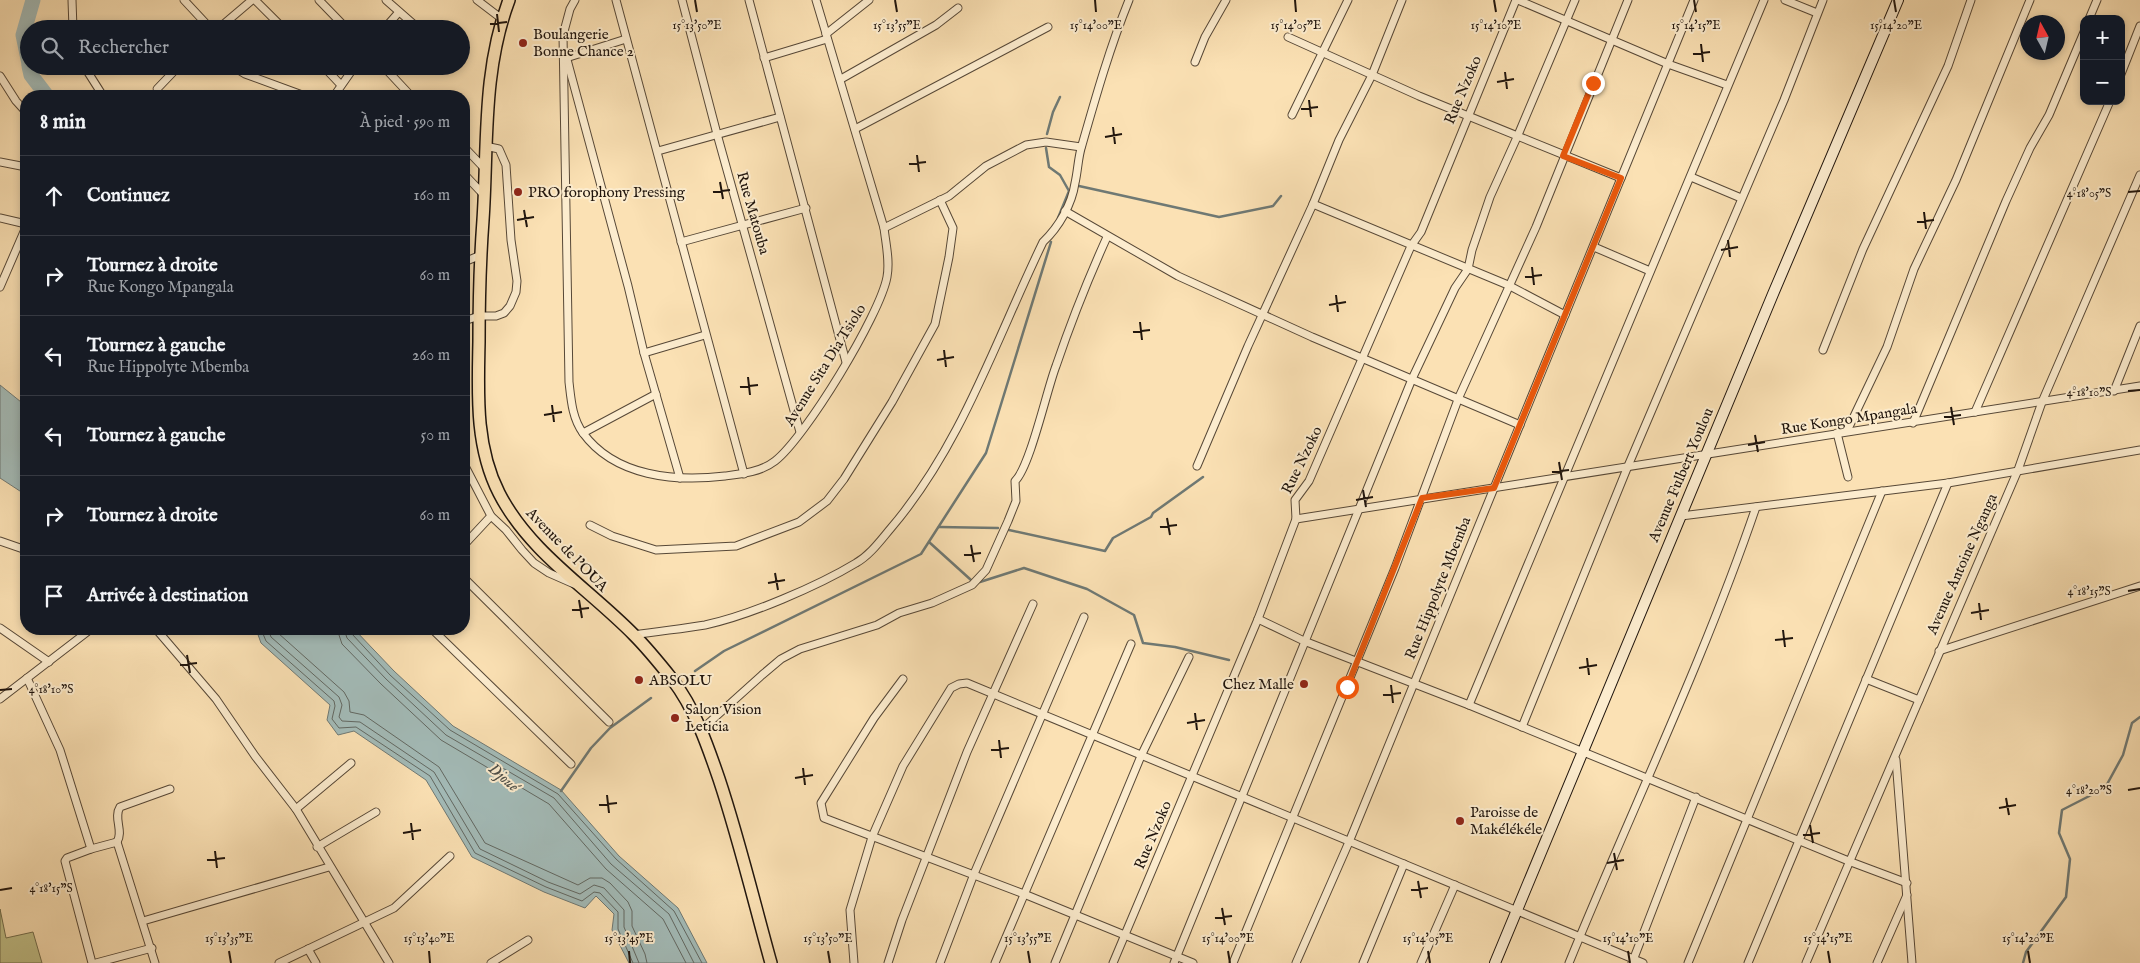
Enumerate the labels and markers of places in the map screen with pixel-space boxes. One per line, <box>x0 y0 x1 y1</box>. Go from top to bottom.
place label: Boulangerie Bonne Chance 2 <box>533 25 634 61</box>
marker: Boulangerie Bonne Chance 2 <box>517 37 529 49</box>
place label: PRO forophony Pressing <box>528 183 686 202</box>
marker: PRO forophony Pressing <box>512 186 524 198</box>
place label: ABSOLU <box>648 671 712 690</box>
marker: ABSOLU <box>633 674 645 686</box>
place label: Chez Malle <box>1223 675 1294 694</box>
marker: Chez Malle <box>1298 678 1310 690</box>
place label: Salon Vision Leticia <box>685 700 762 736</box>
marker: Salon Vision Leticia <box>669 712 681 724</box>
place label: Paroisse de Makélékéle <box>1470 803 1542 839</box>
marker: Paroisse de Makélékéle <box>1454 815 1466 827</box>

